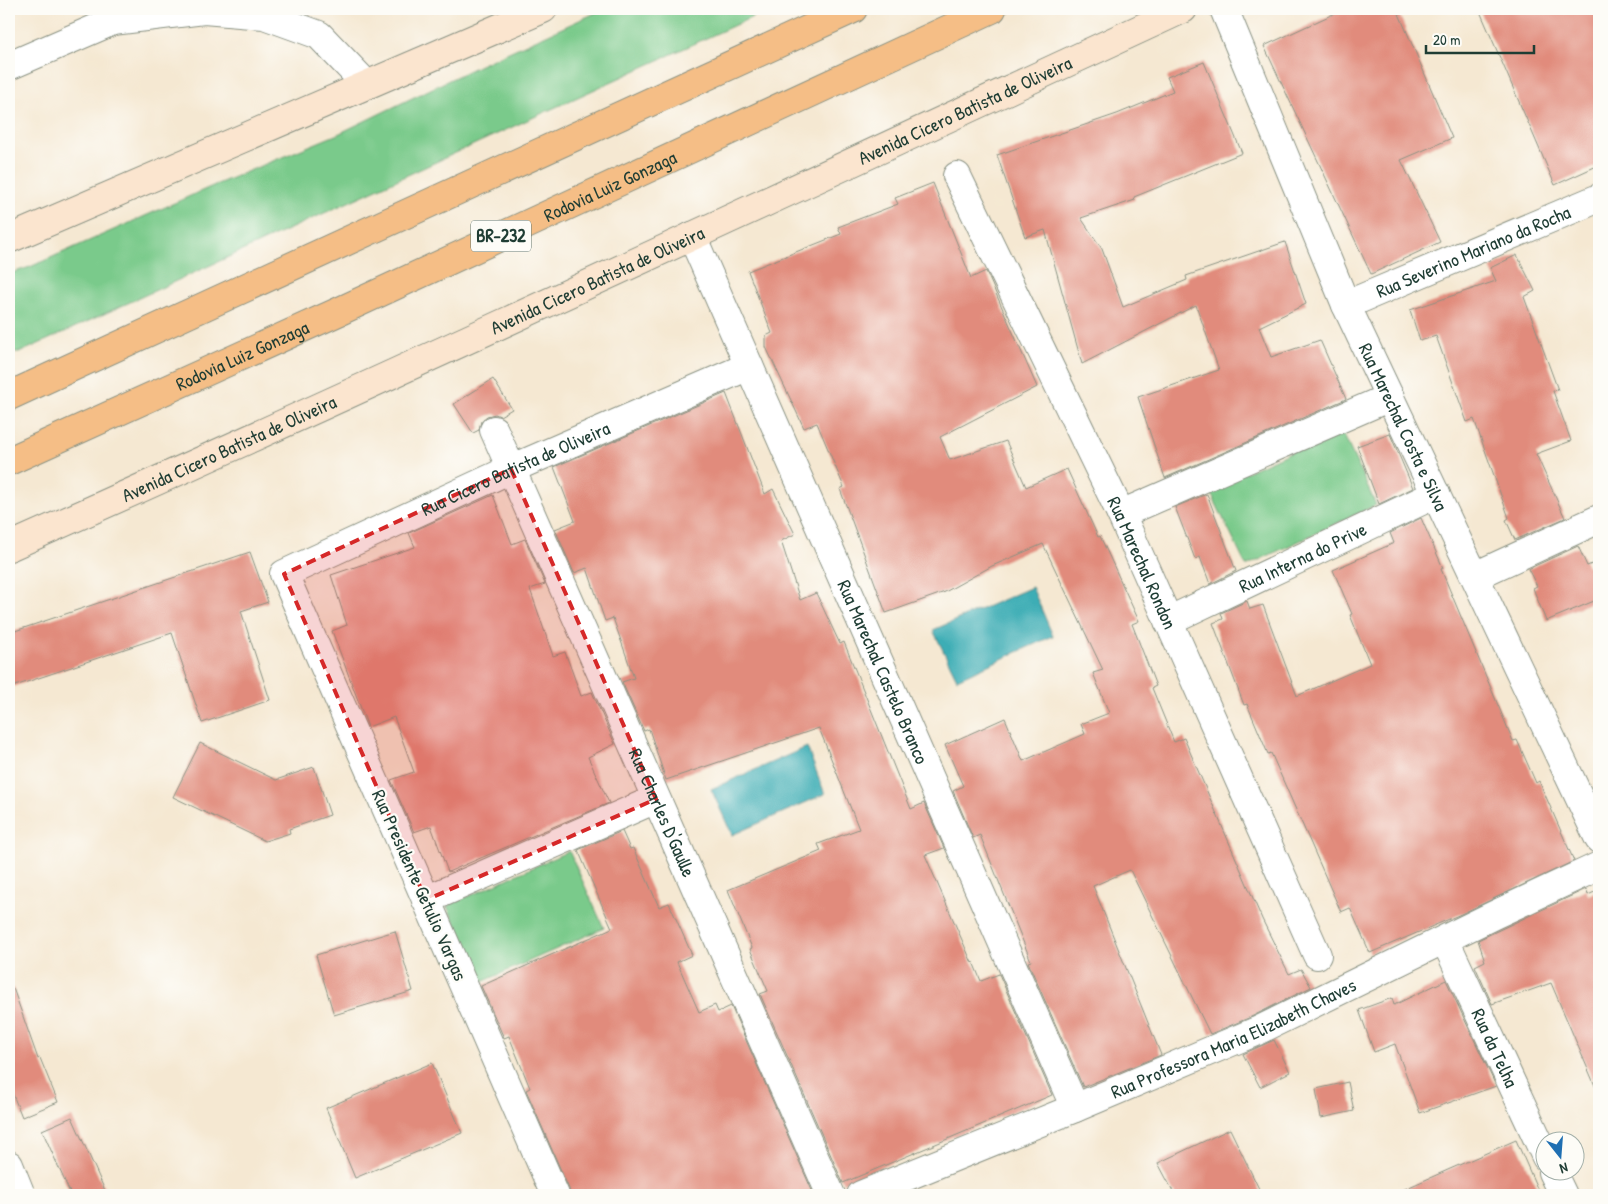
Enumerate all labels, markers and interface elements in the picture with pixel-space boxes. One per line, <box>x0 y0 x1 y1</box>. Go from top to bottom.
scale bar <box>1426 22 1533 54</box>
text: 20 m <box>1433 29 1460 50</box>
street label: Avenida Cicero Batista de Oliveira <box>854 49 1076 171</box>
street label: Rodovia Luiz Gonzaga <box>539 144 681 228</box>
street label: Rua Severino Mariano da Rocha <box>1372 198 1575 304</box>
street label: Avenida Cicero Batista de Oliveira <box>486 219 709 340</box>
road number: BR-232 <box>471 220 531 252</box>
street label: Rodovia Luiz Gonzaga <box>171 314 313 397</box>
street label: Rua Marechal Costa e Silva <box>1353 339 1455 516</box>
street label: Avenida Cicero Batista de Oliveira <box>117 388 341 508</box>
street label: Rua Cicero Batista de Oliveira <box>417 415 614 522</box>
street label: Rua Marechal Rondon <box>1101 492 1183 633</box>
street label: Rua Interna do Prive <box>1235 516 1371 599</box>
street label: Rua Marechal Castelo Branco <box>832 576 935 768</box>
street label: Rua Charles D'Gaulle <box>623 744 702 881</box>
street label: Rua Presidente Getulio Vargas <box>366 785 474 985</box>
street label: Rua Professora Maria Elizabeth Chaves <box>1107 972 1360 1104</box>
street label: Rua da Telha <box>1466 1004 1525 1092</box>
north arrow <box>1536 1132 1586 1182</box>
text: N <box>1557 1159 1570 1179</box>

